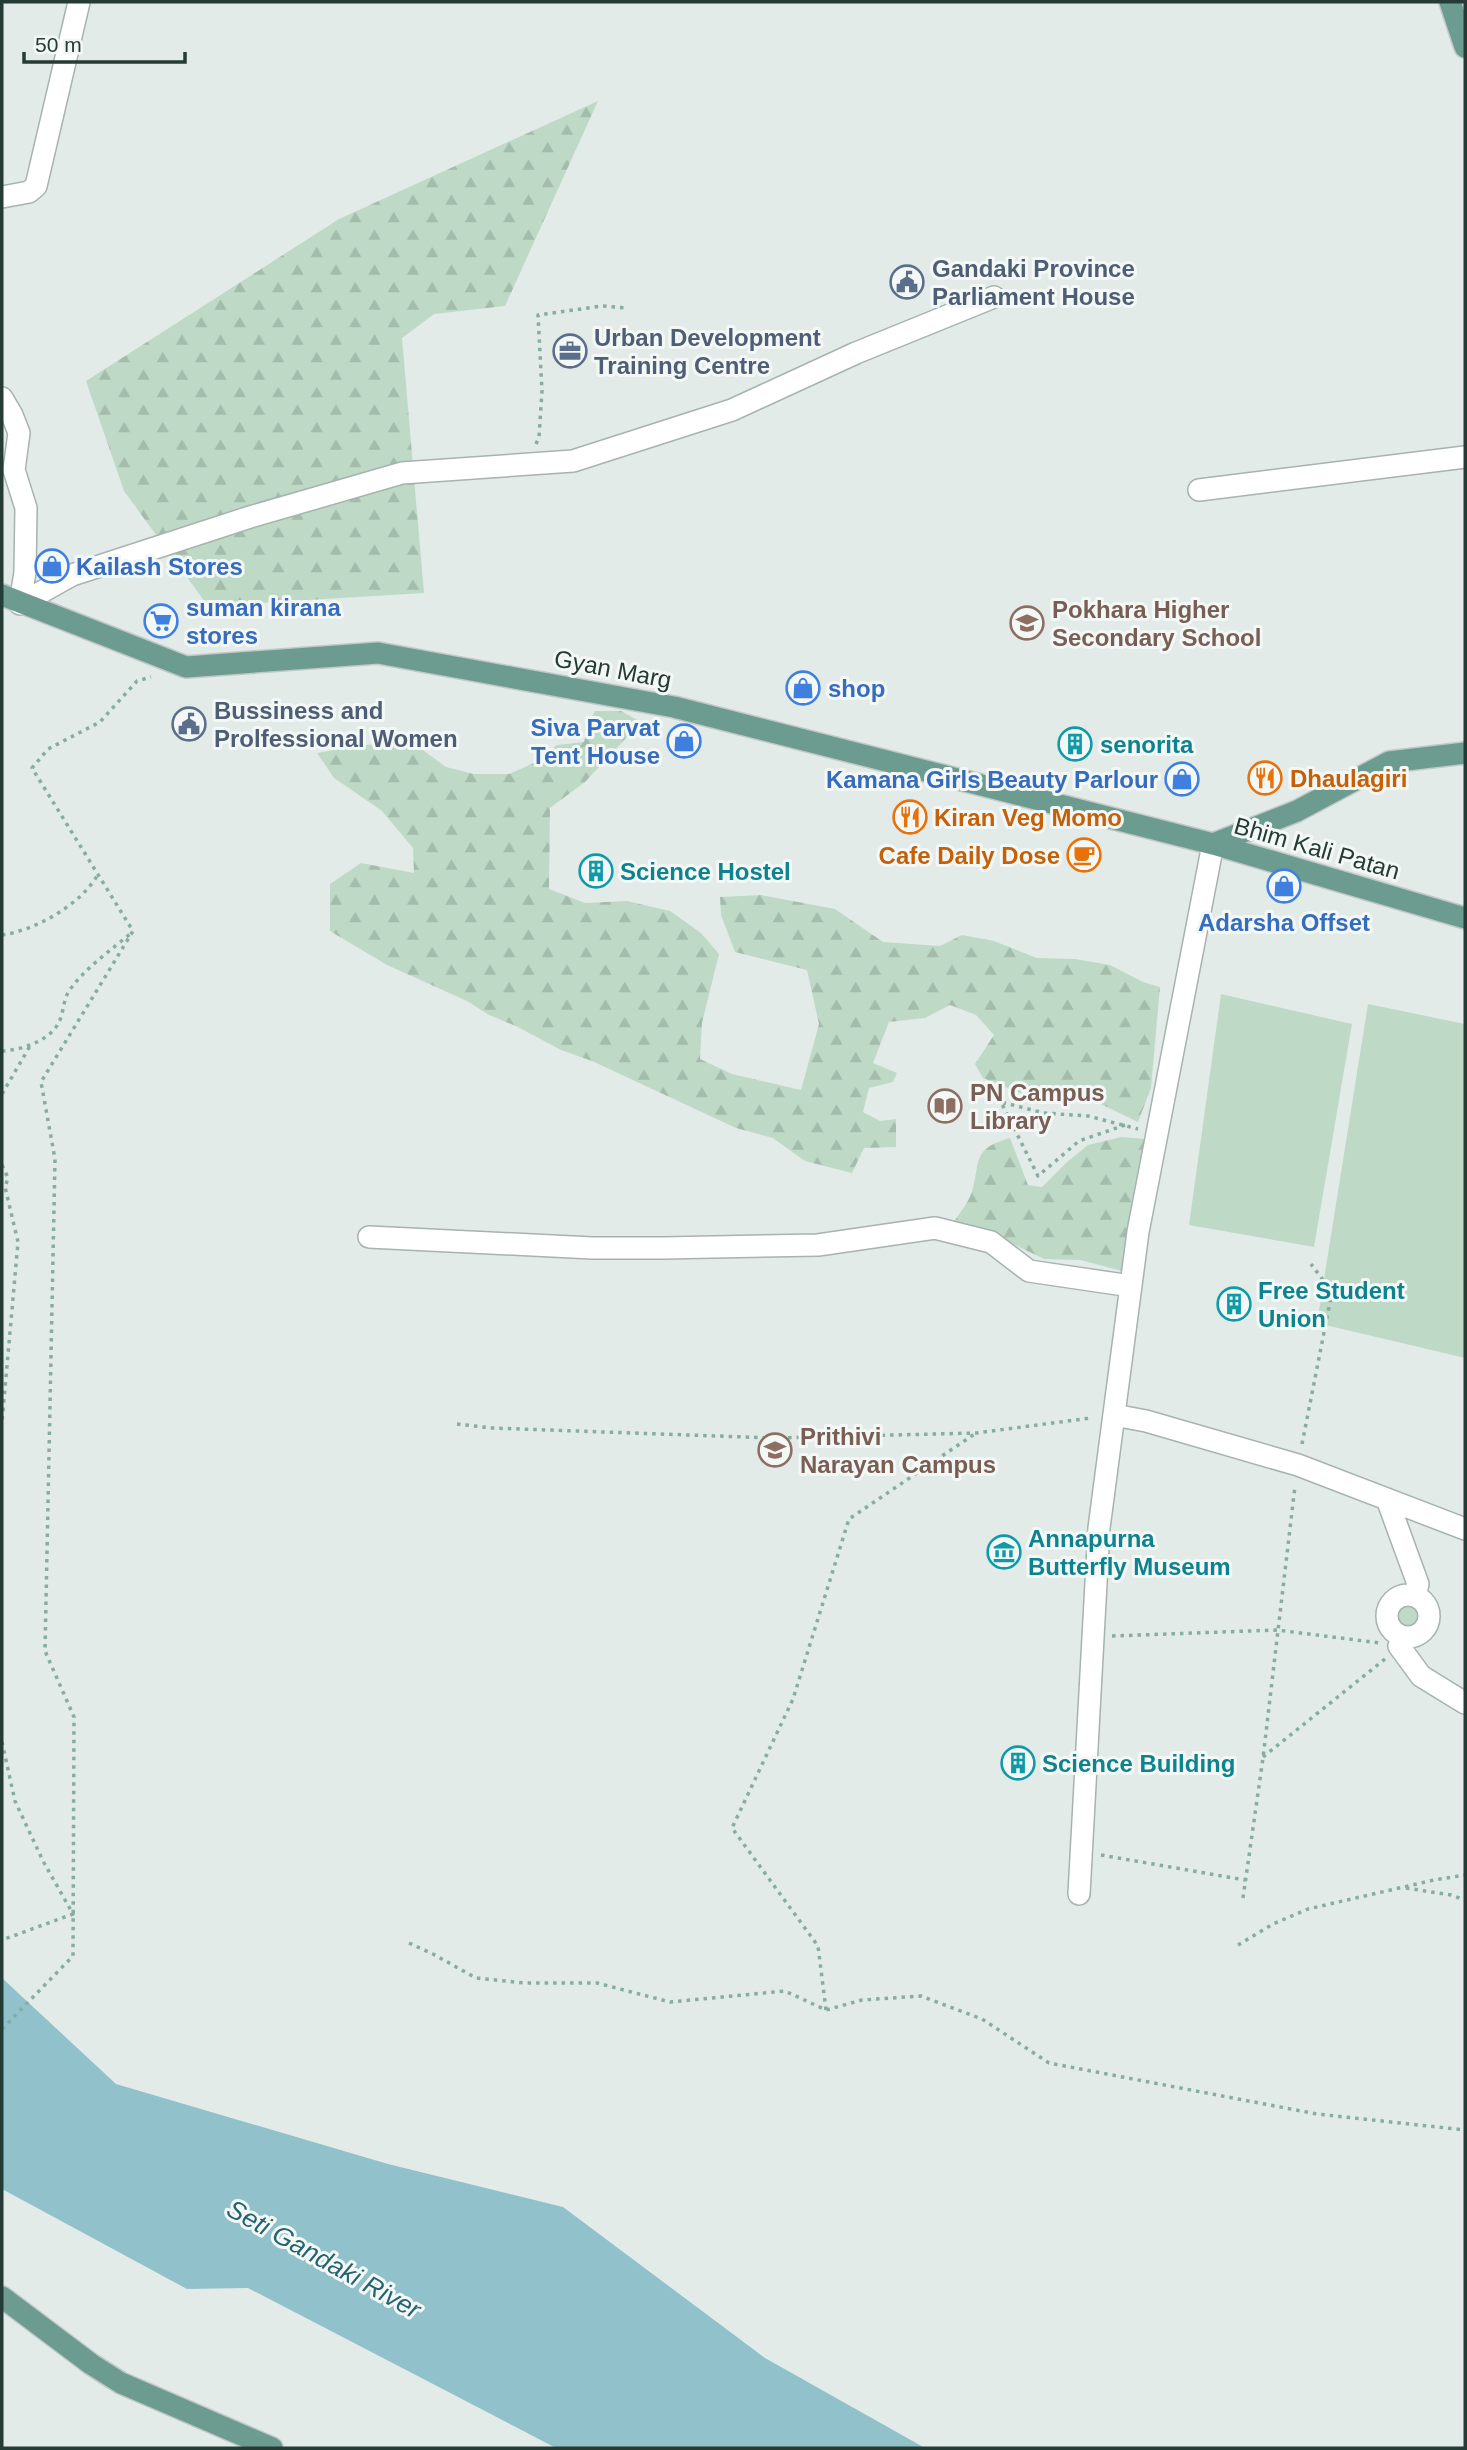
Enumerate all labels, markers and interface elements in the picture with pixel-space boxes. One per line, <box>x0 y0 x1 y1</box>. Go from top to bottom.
scale bar <box>24 21 186 65</box>
text: 50 m <box>35 33 82 56</box>
place label: Gandaki Province Parliament House <box>932 255 1135 310</box>
public building icon: Gandaki Province Parliament House <box>888 263 926 301</box>
place label: Urban Development Training Centre <box>594 324 821 379</box>
office icon: Urban Development Training Centre <box>551 332 589 370</box>
shop icon: Kailash Stores <box>33 547 71 585</box>
place label: Kailash Stores <box>76 553 243 580</box>
place label: suman kirana stores <box>186 594 341 649</box>
place label: Pokhara Higher Secondary School <box>1052 596 1261 651</box>
supermarket icon: suman kirana stores <box>142 602 180 640</box>
school or university icon: Pokhara Higher Secondary School <box>1008 604 1046 642</box>
street label: Gyan Marg <box>552 644 674 694</box>
shop icon: shop <box>784 669 822 707</box>
place label: shop <box>828 675 885 702</box>
place label: Bussiness and Prolfessional Women <box>214 697 458 752</box>
public building icon: Bussiness and Prolfessional Women <box>170 705 208 743</box>
place label: Siva Parvat Tent House <box>531 714 660 769</box>
shop icon: Siva Parvat Tent House <box>665 722 703 760</box>
building icon: senorita <box>1056 725 1094 763</box>
place label: senorita <box>1100 731 1194 758</box>
restaurant icon: Dhaulagiri <box>1246 759 1284 797</box>
shop icon: Kamana Girls Beauty Parlour <box>1163 760 1201 798</box>
place label: Dhaulagiri <box>1290 765 1407 792</box>
place label: Kamana Girls Beauty Parlour <box>826 766 1158 793</box>
restaurant icon: Kiran Veg Momo <box>891 798 929 836</box>
place label: Kiran Veg Momo <box>934 804 1122 831</box>
street label: Bhim Kali Patan <box>1231 811 1403 885</box>
cafe icon: Cafe Daily Dose <box>1065 836 1103 874</box>
place label: Cafe Daily Dose <box>879 842 1060 869</box>
building icon: Science Hostel <box>577 852 615 890</box>
place label: Science Hostel <box>620 858 791 885</box>
shop icon: Adarsha Offset <box>1265 867 1303 905</box>
place label: Adarsha Offset <box>1198 909 1370 936</box>
place label: PN Campus Library <box>970 1079 1105 1134</box>
library icon: PN Campus Library <box>926 1087 964 1125</box>
place label: Free Student Union <box>1258 1277 1405 1332</box>
building icon: Free Student Union <box>1215 1285 1253 1323</box>
place label: Prithivi Narayan Campus <box>800 1423 996 1478</box>
school or university icon: Prithivi Narayan Campus <box>756 1431 794 1469</box>
place label: Annapurna Butterfly Museum <box>1028 1525 1231 1580</box>
museum icon: Annapurna Butterfly Museum <box>985 1533 1023 1571</box>
building icon: Science Building <box>999 1744 1037 1782</box>
place label: Science Building <box>1042 1750 1235 1777</box>
water label: Seti Gandaki River <box>222 2193 427 2325</box>

